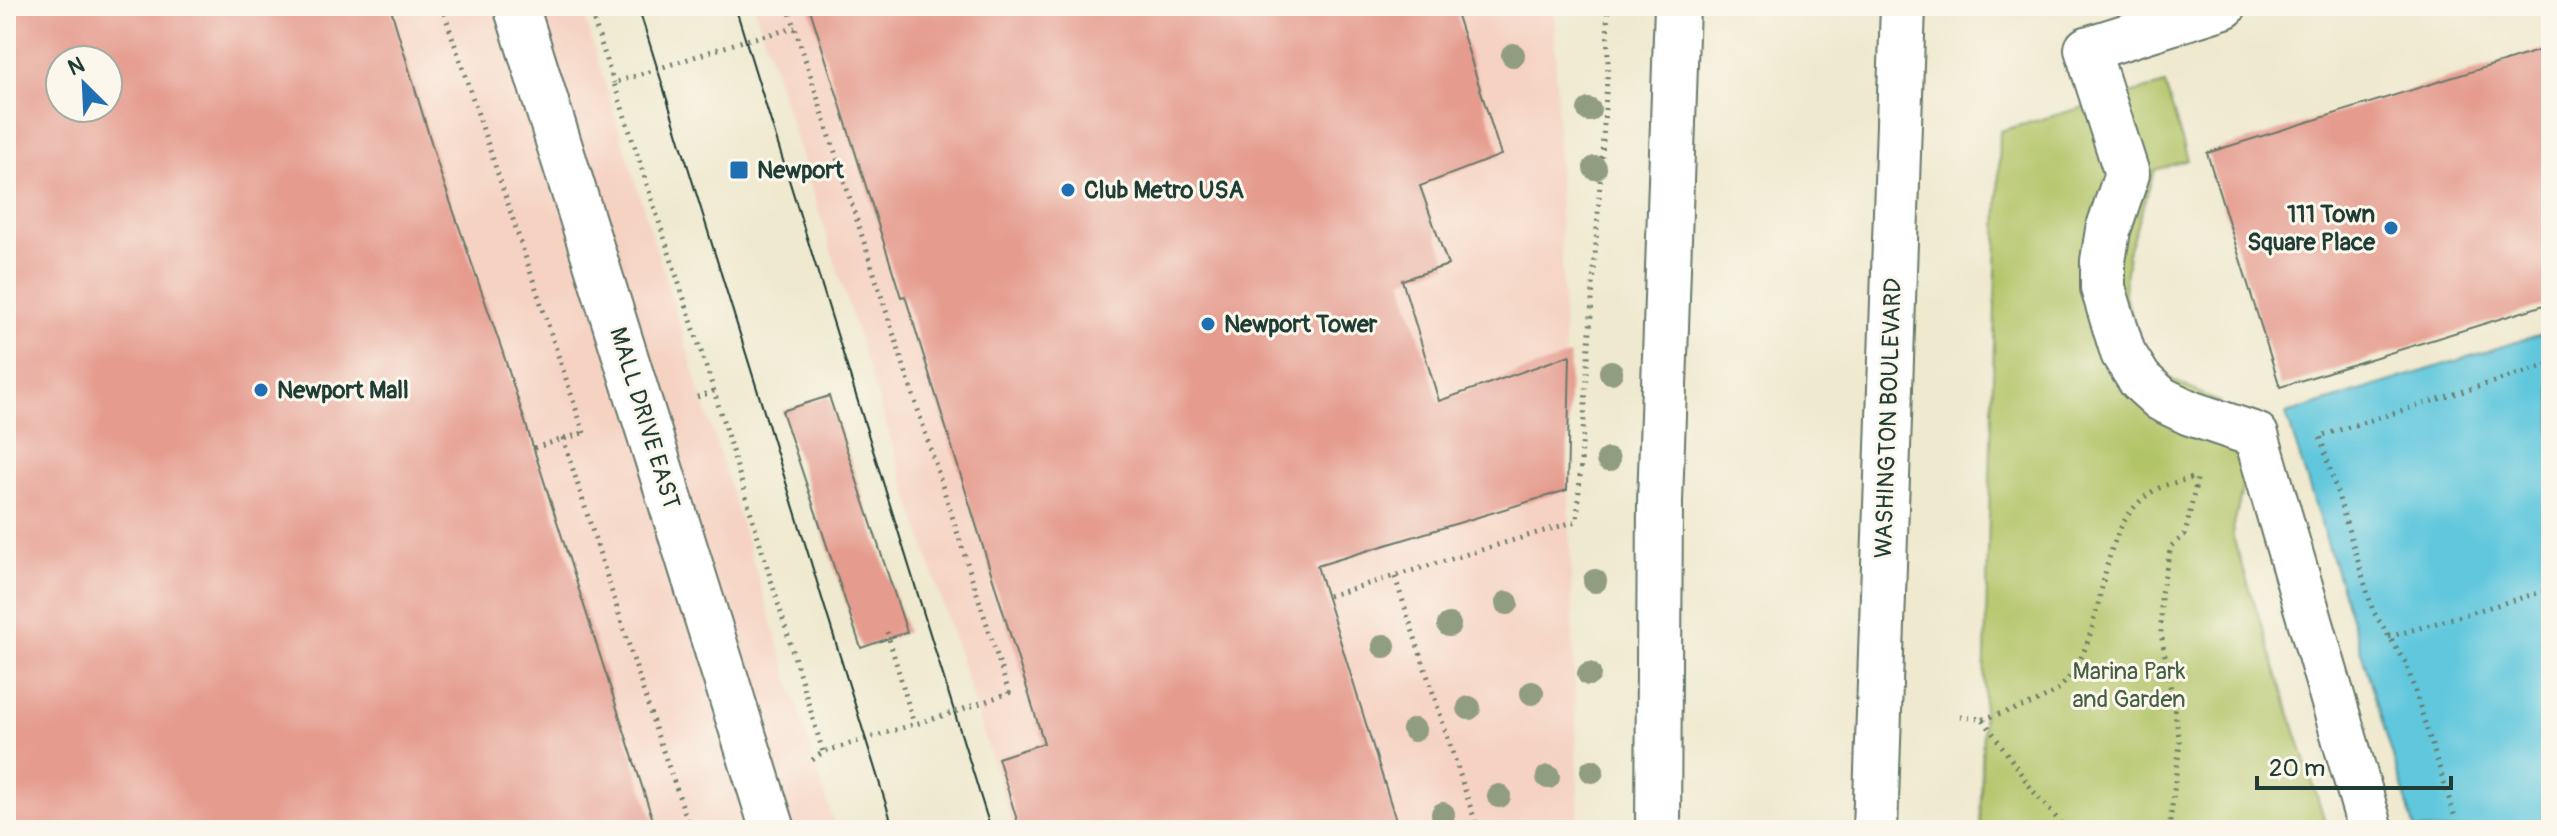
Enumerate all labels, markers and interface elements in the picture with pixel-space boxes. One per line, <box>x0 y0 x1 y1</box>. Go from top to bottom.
north arrow <box>44 44 124 124</box>
text: N <box>64 51 89 82</box>
place label: Newport <box>757 156 845 185</box>
marker: Newport <box>728 159 750 181</box>
place label: Club Metro USA <box>1084 176 1244 205</box>
marker: Club Metro USA <box>1059 181 1077 199</box>
place label: 111 Town Square Place <box>2247 200 2376 257</box>
marker: 111 Town Square Place <box>2382 219 2400 237</box>
street label: WASHINGTON BOULEVARD <box>1869 277 1908 559</box>
place label: Newport Tower <box>1224 310 1378 339</box>
marker: Newport Tower <box>1199 315 1217 333</box>
street label: MALL DRIVE EAST <box>603 324 686 512</box>
place label: Newport Mall <box>277 376 409 405</box>
marker: Newport Mall <box>252 381 270 399</box>
park label: Marina Park and Garden <box>2072 657 2186 714</box>
scale bar <box>2257 740 2451 790</box>
text: 20 m <box>2269 754 2325 783</box>

